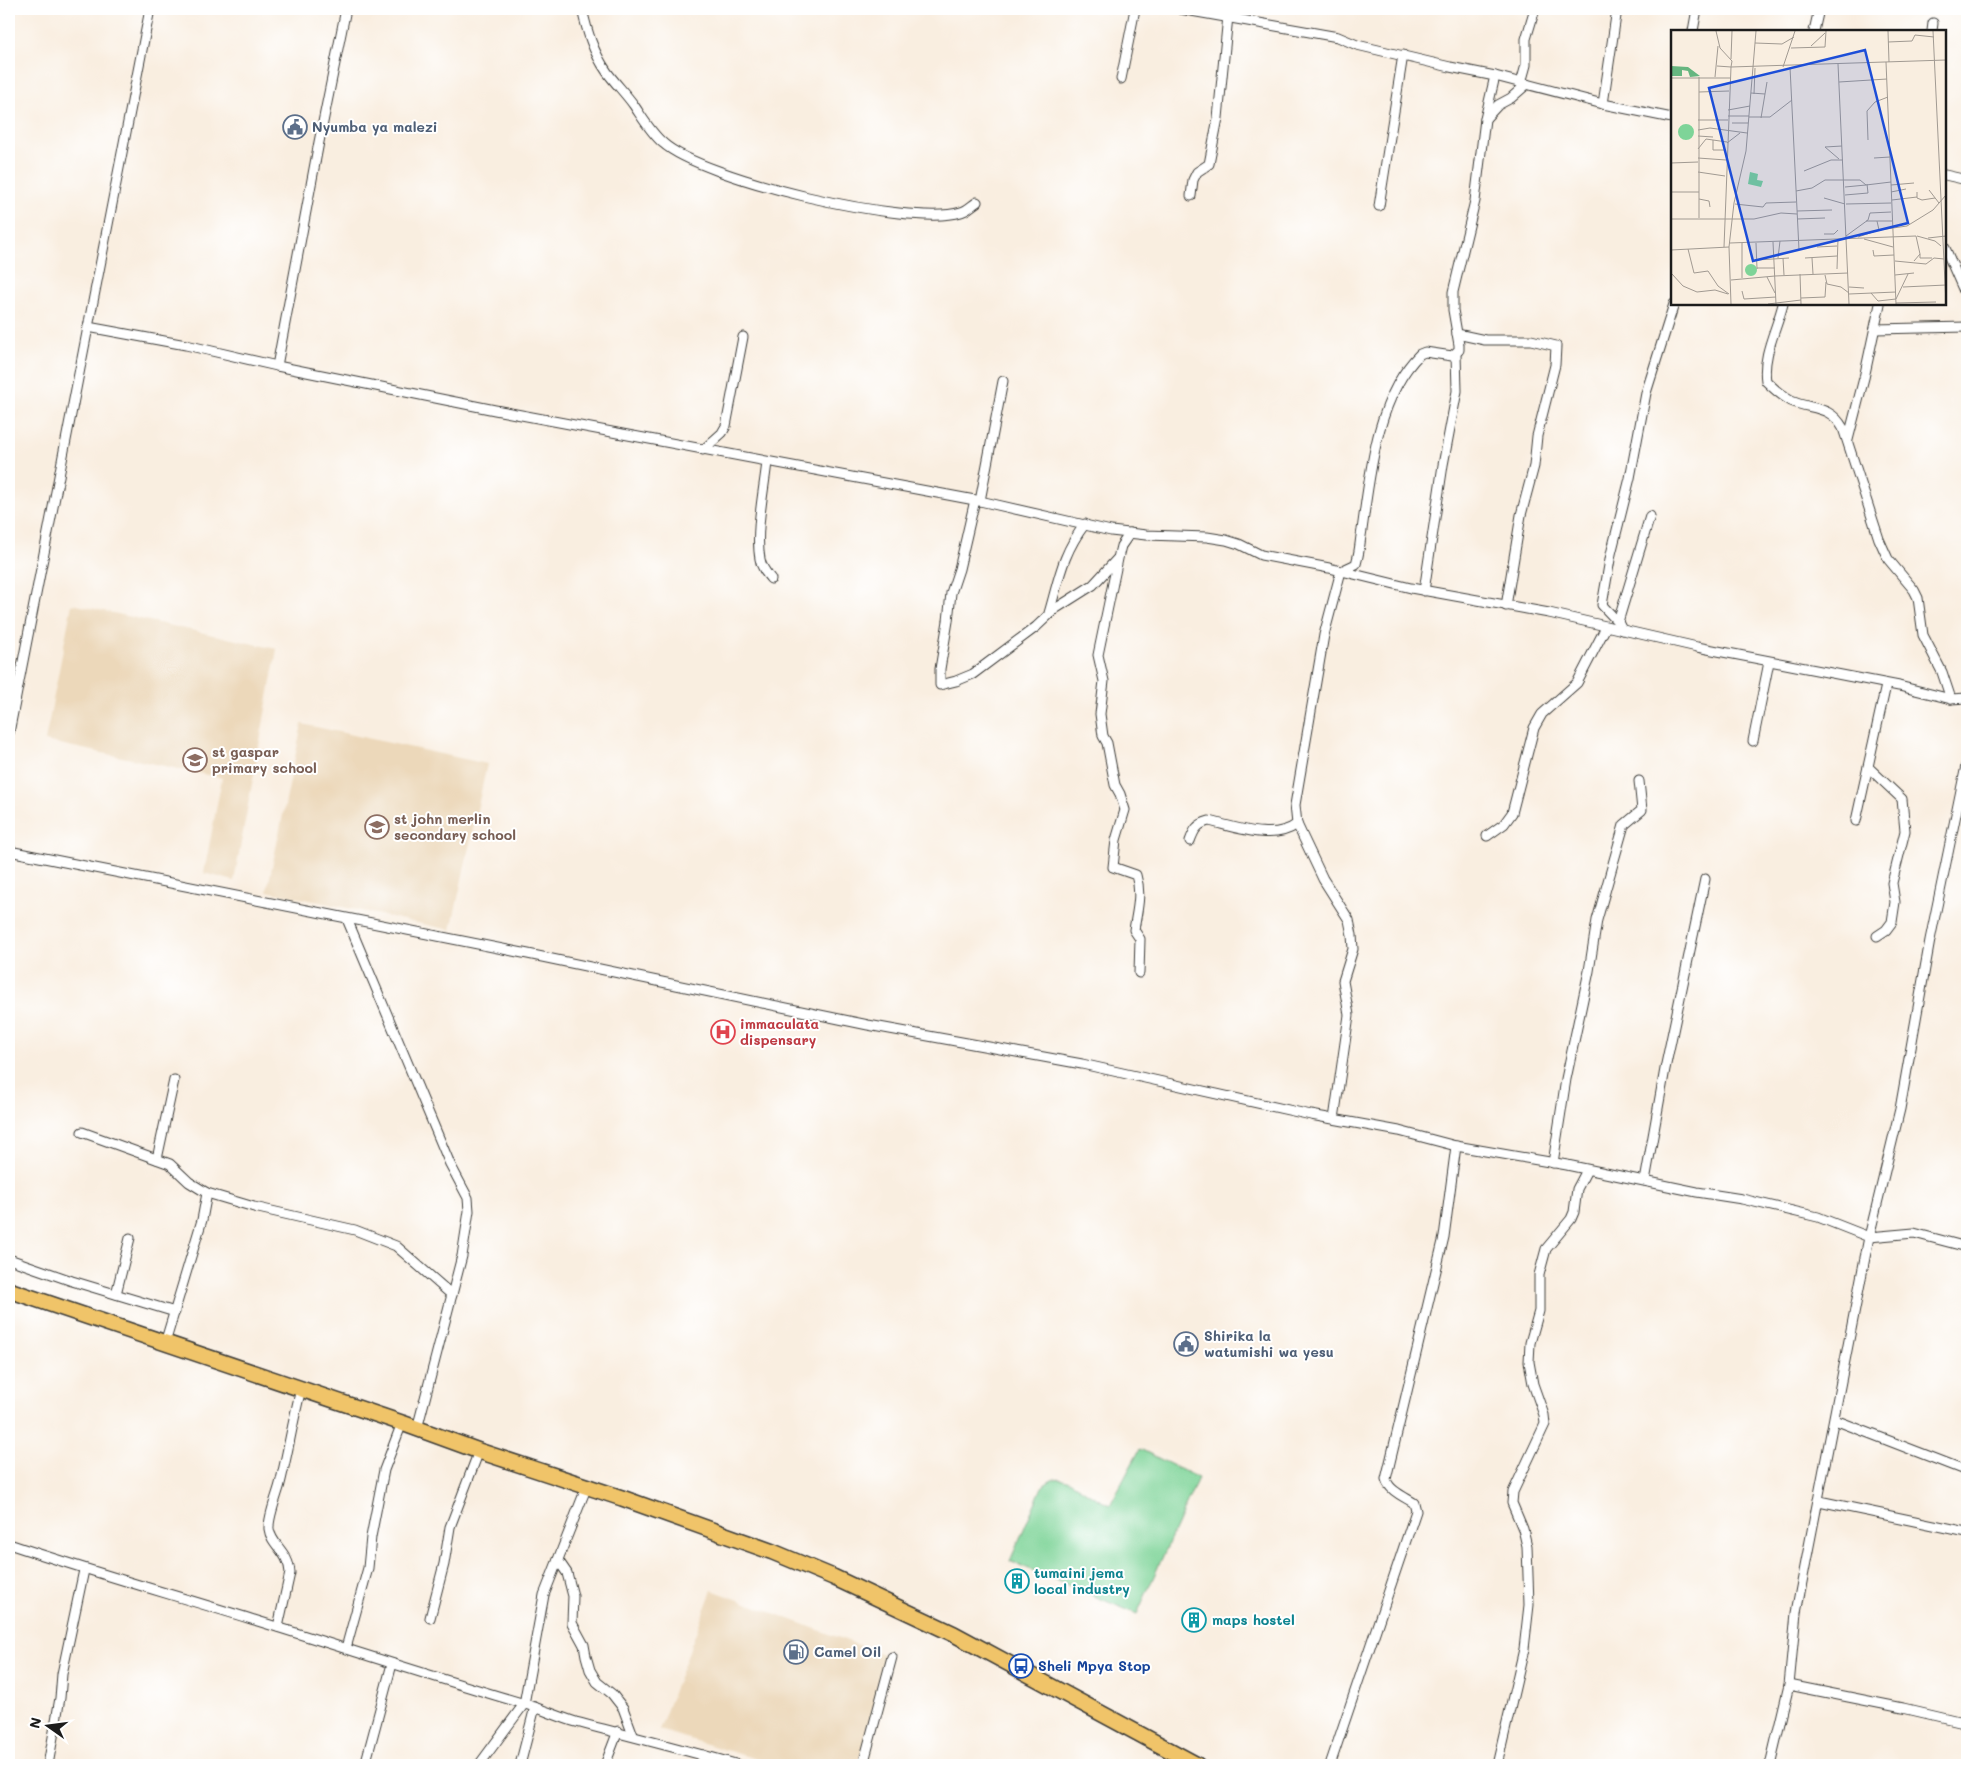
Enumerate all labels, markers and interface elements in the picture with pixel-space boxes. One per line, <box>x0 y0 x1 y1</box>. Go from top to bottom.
inset map <box>1671 30 1946 305</box>
public building icon: Nyumba ya malezi <box>282 114 308 140</box>
place label: Nyumba ya malezi <box>312 117 438 136</box>
place label: st gaspar primary school <box>212 742 317 777</box>
school or university icon: st gaspar primary school <box>182 747 208 773</box>
place label: st john merlin secondary school <box>394 809 516 844</box>
school or university icon: st john merlin secondary school <box>364 814 390 840</box>
place label: immaculata dispensary <box>740 1014 820 1049</box>
hospital icon: immaculata dispensary <box>710 1019 736 1045</box>
place label: Shirika la watumishi wa yesu <box>1204 1326 1334 1361</box>
public building icon: Shirika la watumishi wa yesu <box>1173 1331 1199 1357</box>
place label: tumaini jema local industry <box>1034 1563 1130 1598</box>
building icon: tumaini jema local industry <box>1004 1568 1030 1594</box>
building icon: maps hostel <box>1181 1607 1207 1633</box>
place label: maps hostel <box>1212 1610 1295 1629</box>
fuel station icon: Camel Oil <box>783 1639 809 1665</box>
place label: Camel Oil <box>814 1642 881 1661</box>
bus stop icon: Sheli Mpya Stop <box>1008 1653 1034 1679</box>
place label: Sheli Mpya Stop <box>1038 1656 1151 1675</box>
north arrow <box>22 1702 72 1752</box>
text: N <box>24 1715 45 1730</box>

